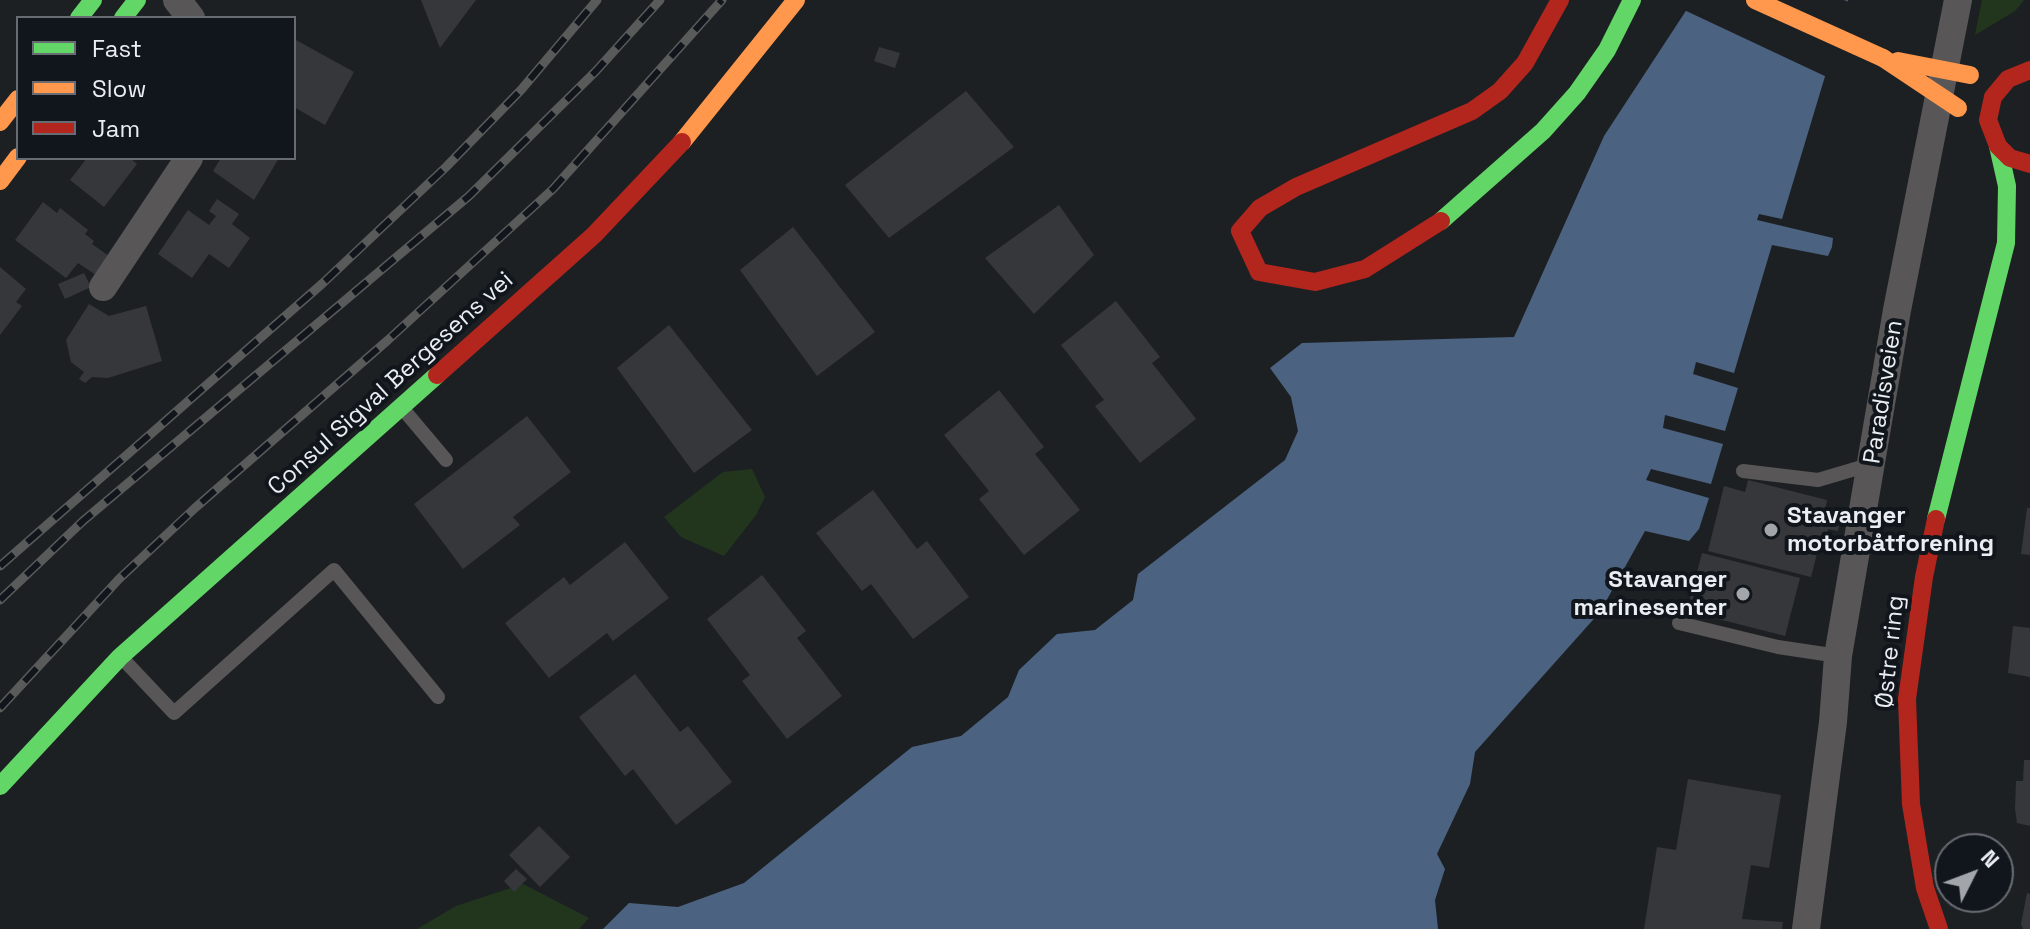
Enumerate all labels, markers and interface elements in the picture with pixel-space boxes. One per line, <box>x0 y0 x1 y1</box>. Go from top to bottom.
legend <box>16 16 296 160</box>
text: Fast <box>92 33 142 64</box>
text: Slow <box>92 73 146 104</box>
text: Jam <box>92 113 140 144</box>
street label: Consul Sigval Bergesens vei <box>262 266 520 502</box>
street label: Paradisveien <box>1858 318 1910 466</box>
place label: Stavanger motorbåtforening <box>1787 502 1994 558</box>
marker: Stavanger motorbåtforening <box>1762 521 1780 539</box>
place label: Stavanger marinesenter <box>1573 566 1727 622</box>
marker: Stavanger marinesenter <box>1734 585 1752 603</box>
street label: Østre ring <box>1871 594 1911 710</box>
north arrow <box>1934 833 2014 913</box>
text: N <box>1975 843 2006 873</box>

